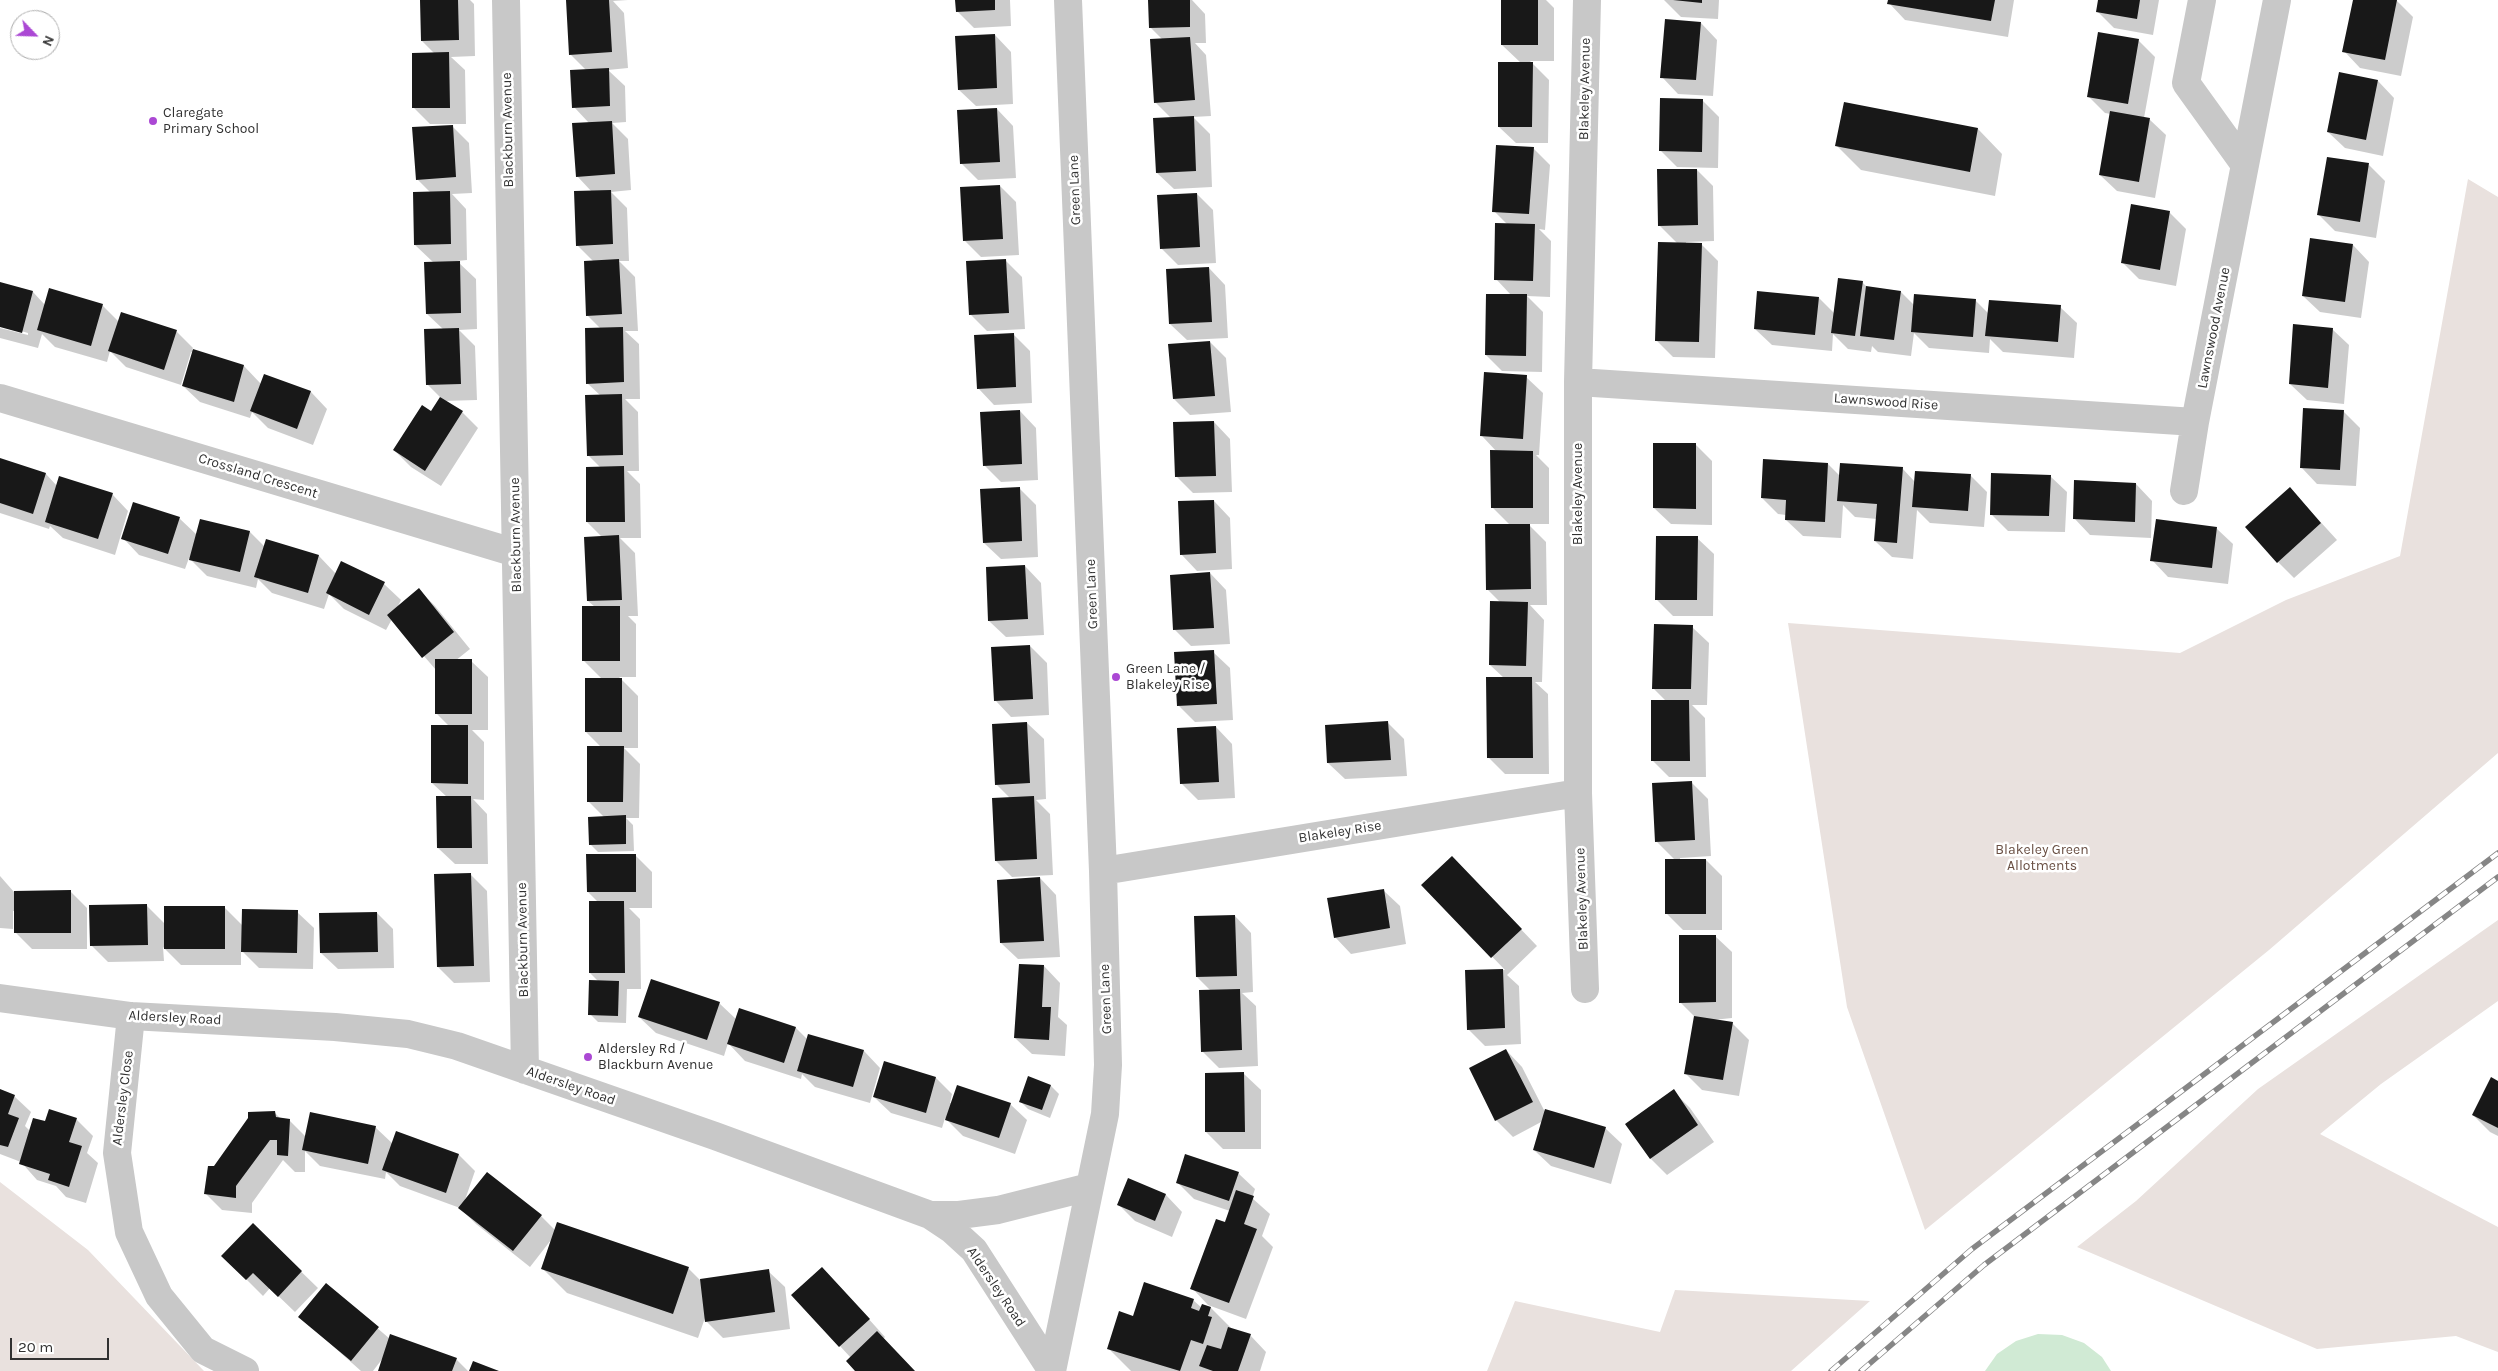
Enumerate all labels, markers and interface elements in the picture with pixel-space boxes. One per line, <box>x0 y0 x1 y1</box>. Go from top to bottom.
north arrow <box>10 10 60 60</box>
text: N <box>38 33 58 49</box>
street label: Blakeley Avenue <box>1576 38 1594 140</box>
street label: Blackburn Avenue <box>499 72 517 188</box>
place label: Claregate Primary School <box>163 105 259 138</box>
marker: Claregate Primary School <box>147 115 159 127</box>
street label: Green Lane <box>1065 155 1085 225</box>
street label: Lawnswood Avenue <box>2194 266 2234 390</box>
street label: Lawnswood Rise <box>1833 390 1939 414</box>
street label: Blakeley Avenue <box>1570 443 1586 545</box>
street label: Crossland Crescent <box>196 450 320 502</box>
street label: Blackburn Avenue <box>507 477 525 593</box>
street label: Green Lane <box>1082 559 1102 629</box>
place label: Green Lane / Blakeley Rise <box>1126 661 1210 694</box>
marker: Green Lane / Blakeley Rise <box>1110 671 1122 683</box>
street label: Blakeley Rise <box>1297 817 1383 847</box>
park label: Blakeley Green Allotments <box>1995 842 2089 874</box>
street label: Blakeley Avenue <box>1572 848 1592 950</box>
street label: Blackburn Avenue <box>514 882 532 998</box>
street label: Green Lane <box>1096 964 1116 1034</box>
street label: Aldersley Road <box>128 1007 222 1029</box>
place label: Aldersley Rd / Blackburn Avenue <box>598 1041 713 1074</box>
street label: Aldersley Close <box>109 1050 137 1146</box>
marker: Aldersley Rd / Blackburn Avenue <box>582 1051 594 1063</box>
street label: Aldersley Road <box>524 1063 618 1109</box>
street label: Aldersley Road <box>963 1244 1029 1330</box>
scale bar <box>12 1328 111 1360</box>
text: 20 m <box>18 1338 53 1356</box>

